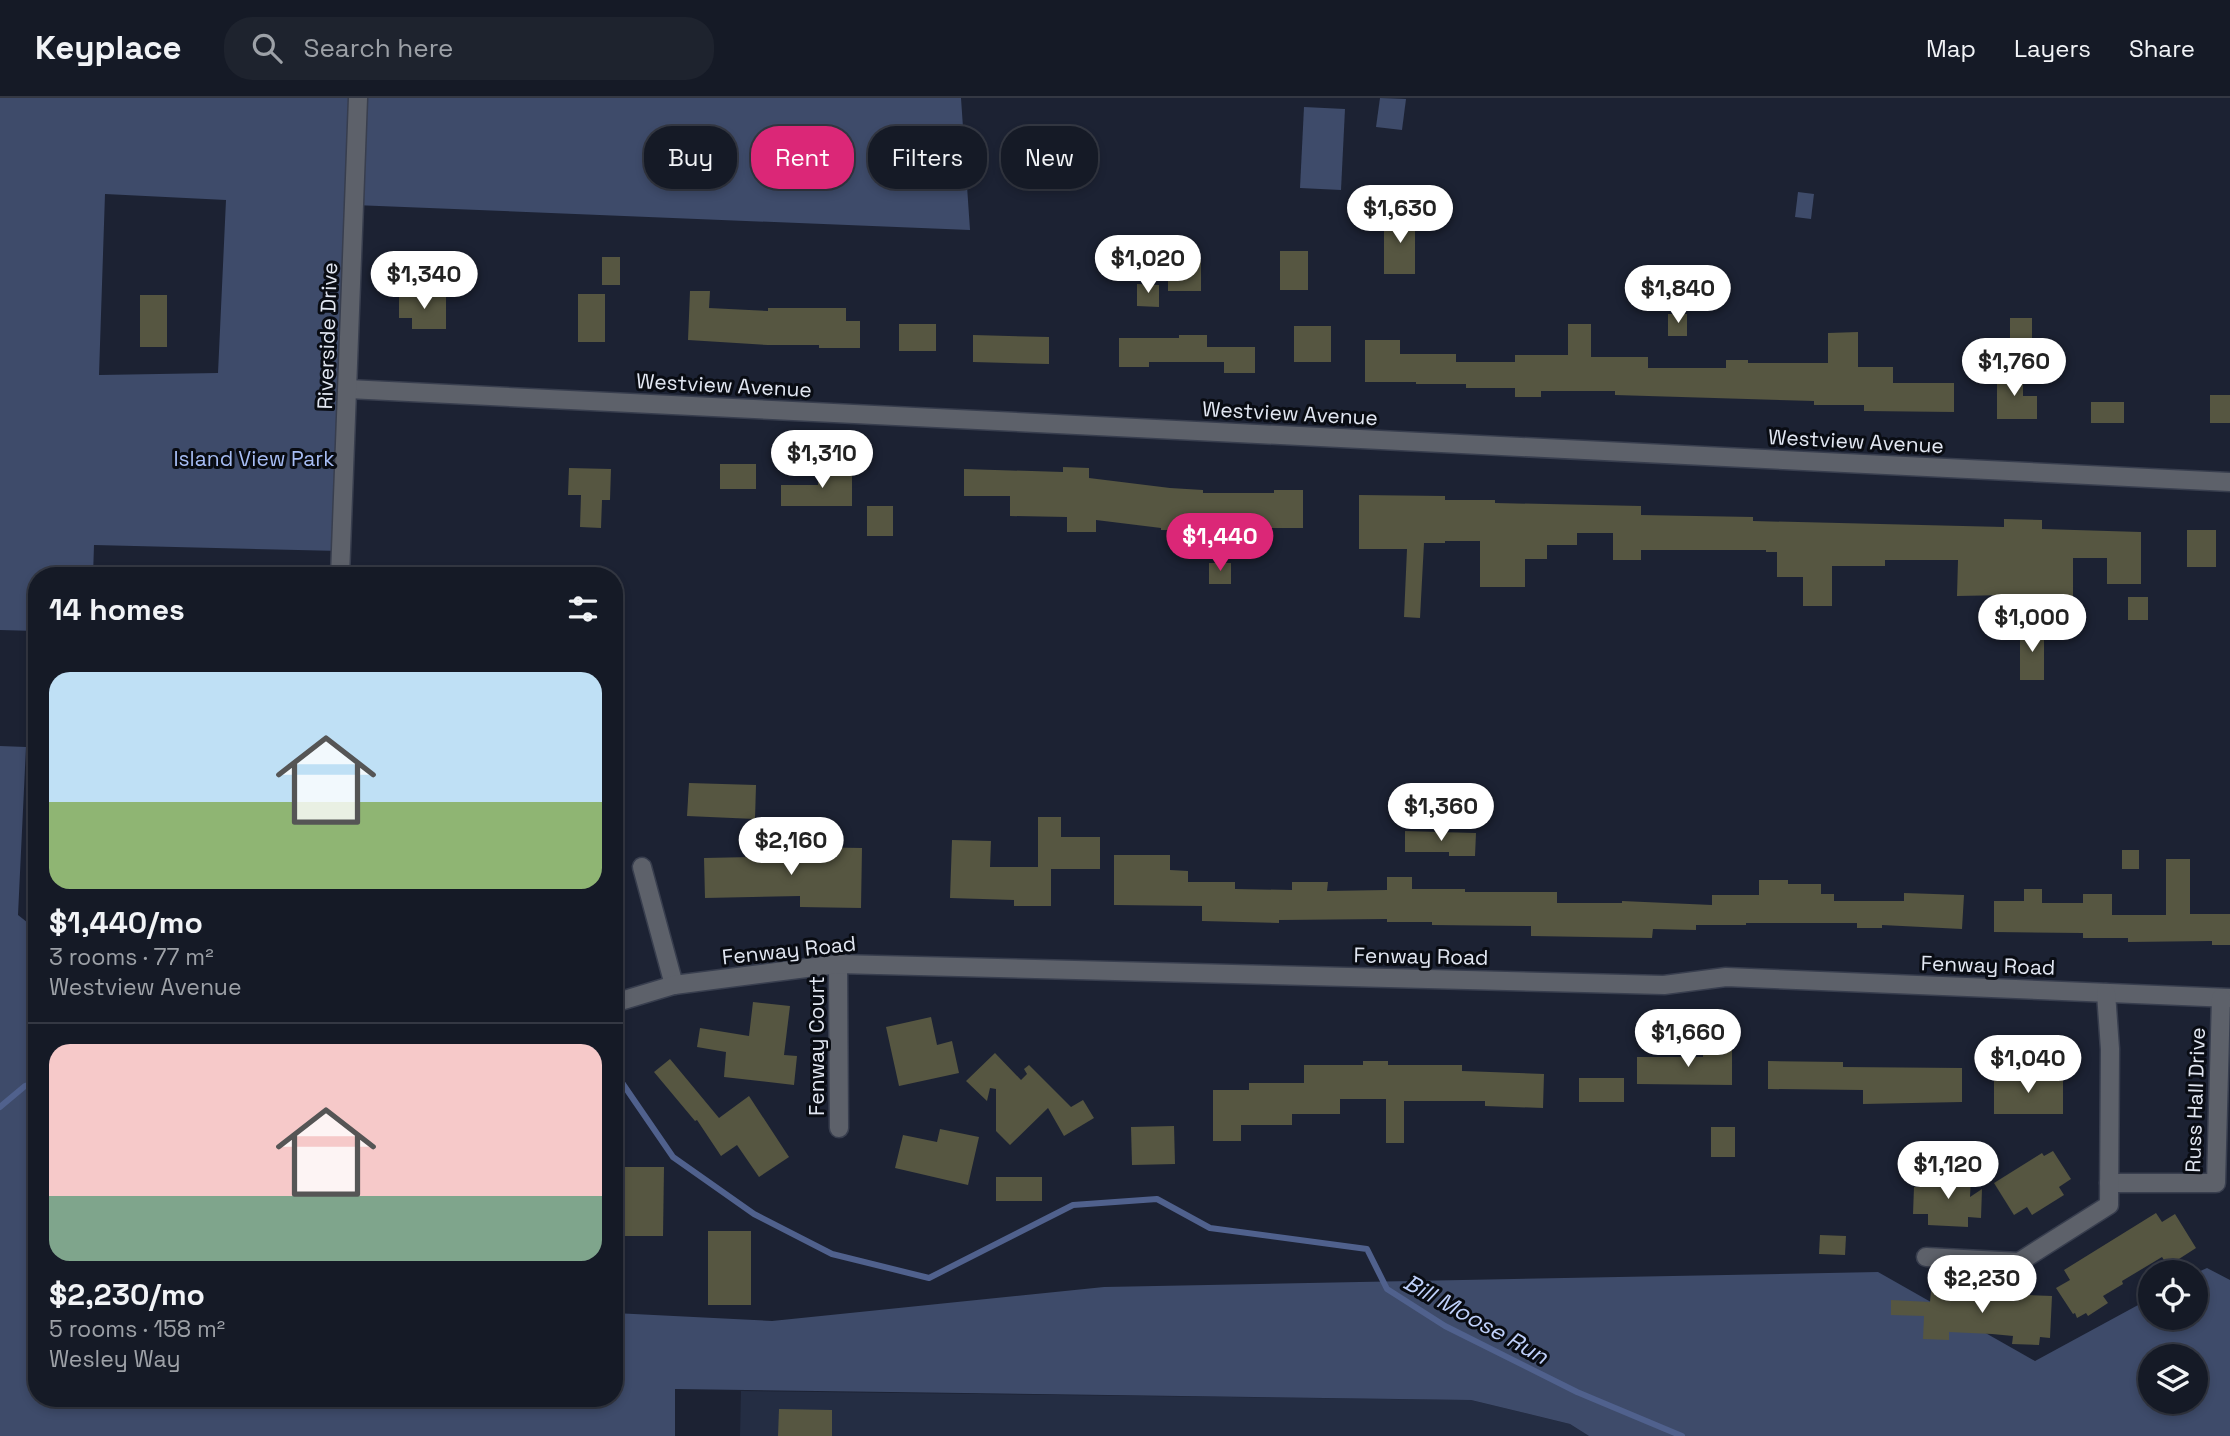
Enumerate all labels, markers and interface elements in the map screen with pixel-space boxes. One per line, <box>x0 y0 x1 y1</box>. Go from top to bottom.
search box <box>224 17 714 80</box>
text: Keyplace <box>35 27 182 69</box>
icon: search <box>248 29 286 67</box>
text: Search here <box>304 31 453 65</box>
text: Map <box>1926 33 1976 64</box>
text: Layers <box>2014 33 2091 64</box>
text: Share <box>2129 33 2195 64</box>
chip: Buy <box>644 126 737 189</box>
chip: Rent <box>751 126 854 189</box>
chip: Filters <box>868 126 987 189</box>
chip: New <box>1001 126 1098 189</box>
pin: $1,630 <box>1343 186 1457 245</box>
text: $1,630 <box>1363 193 1437 223</box>
pin: $1,020 <box>1091 236 1205 295</box>
text: $1,020 <box>1111 243 1185 273</box>
pin: $1,340 <box>367 252 481 311</box>
text: $1,340 <box>387 259 461 289</box>
street label: Riverside Drive <box>311 262 343 410</box>
pin: $1,840 <box>1621 266 1735 325</box>
text: $1,840 <box>1641 273 1715 303</box>
pin: $1,760 <box>1957 338 2071 398</box>
text: $1,760 <box>1978 346 2050 376</box>
street label: Westview Avenue <box>636 367 812 403</box>
street label: Westview Avenue <box>1202 395 1378 431</box>
street label: Westview Avenue <box>1768 423 1944 459</box>
pin: $1,310 <box>765 430 879 490</box>
text: $1,310 <box>787 438 857 468</box>
park label: Island View Park <box>173 445 335 472</box>
pin: $1,440 <box>1163 514 1277 573</box>
text: $1,440 <box>1182 521 1258 551</box>
text: 14 homes <box>49 590 185 629</box>
icon: filters <box>564 590 602 628</box>
pin: $1,000 <box>1975 594 2089 654</box>
text: $1,000 <box>1994 602 2070 632</box>
icon: home <box>263 717 389 843</box>
pin: $1,360 <box>1384 784 1498 843</box>
text: $1,360 <box>1404 791 1478 821</box>
pin: $2,160 <box>734 818 848 877</box>
text: $2,160 <box>755 825 827 855</box>
text: $1,440/mo <box>49 903 203 942</box>
street label: Fenway Road <box>721 930 857 970</box>
street label: Fenway Road <box>1353 941 1489 971</box>
text: 3 rooms · 77 m² <box>49 942 214 972</box>
street label: Fenway Road <box>1920 949 2056 981</box>
text: Westview Avenue <box>49 972 242 1002</box>
street label: Fenway Court <box>803 976 830 1116</box>
pin: $1,660 <box>1631 1010 1745 1069</box>
text: $1,660 <box>1651 1017 1725 1047</box>
street label: Russ Hall Drive <box>2179 1027 2211 1173</box>
pin: $1,040 <box>1971 1035 2085 1095</box>
text: $1,040 <box>1990 1043 2066 1073</box>
icon: home <box>263 1089 389 1215</box>
pin: $1,120 <box>1891 1142 2005 1201</box>
text: $1,120 <box>1914 1149 1982 1179</box>
pin: $2,230 <box>1925 1256 2039 1315</box>
map controls <box>2138 1260 2208 1414</box>
button: locate <box>2138 1260 2208 1330</box>
text: $2,230 <box>1944 1263 2020 1293</box>
water label: Bill Moose Run <box>1398 1267 1554 1372</box>
text: $2,230/mo <box>49 1275 205 1314</box>
text: 5 rooms · 158 m² <box>49 1314 225 1344</box>
text: Wesley Way <box>49 1344 181 1374</box>
button: layers <box>2138 1344 2208 1414</box>

